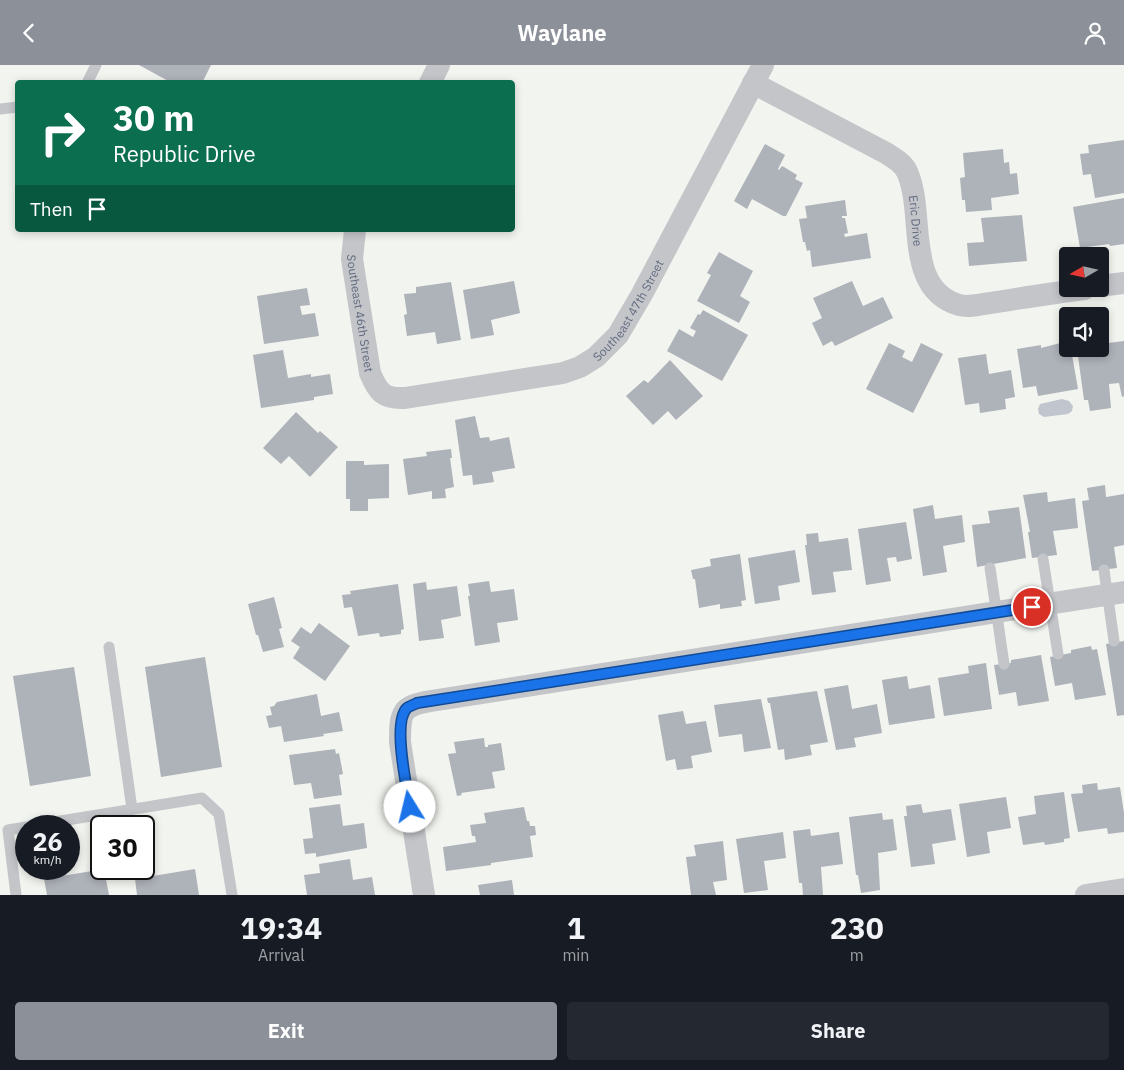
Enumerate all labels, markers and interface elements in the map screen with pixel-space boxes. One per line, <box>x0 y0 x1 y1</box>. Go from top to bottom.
text: Waylane <box>517 18 607 47</box>
icon: back <box>15 19 43 47</box>
icon: person <box>1081 19 1109 47</box>
text: 30 m <box>113 95 195 141</box>
icon: right <box>30 100 95 165</box>
text: Republic Drive <box>113 139 256 168</box>
street label: Eric Drive <box>906 194 926 248</box>
icon: arrive <box>83 195 111 223</box>
text: Then <box>30 197 73 221</box>
north arrow <box>1059 247 1109 297</box>
map controls <box>1059 247 1109 357</box>
street label: Southeast 46th Street <box>344 254 377 373</box>
street label: Southeast 47th Street <box>589 257 666 364</box>
button: sound <box>1059 307 1109 357</box>
pin <box>1011 586 1053 628</box>
icon: arrive <box>1018 593 1046 621</box>
position arrow <box>383 780 435 832</box>
speed limit sign: 30 <box>90 815 155 880</box>
text: 26 <box>32 825 63 858</box>
text: km/h <box>33 852 62 867</box>
text: 19:34 <box>240 908 322 947</box>
text: 1 <box>567 908 585 947</box>
text: 230 <box>830 908 884 947</box>
text: Arrival <box>258 945 305 965</box>
text: min <box>562 945 589 965</box>
text: m <box>850 945 864 965</box>
button: Exit <box>15 1002 557 1060</box>
button: Share <box>567 1002 1109 1060</box>

